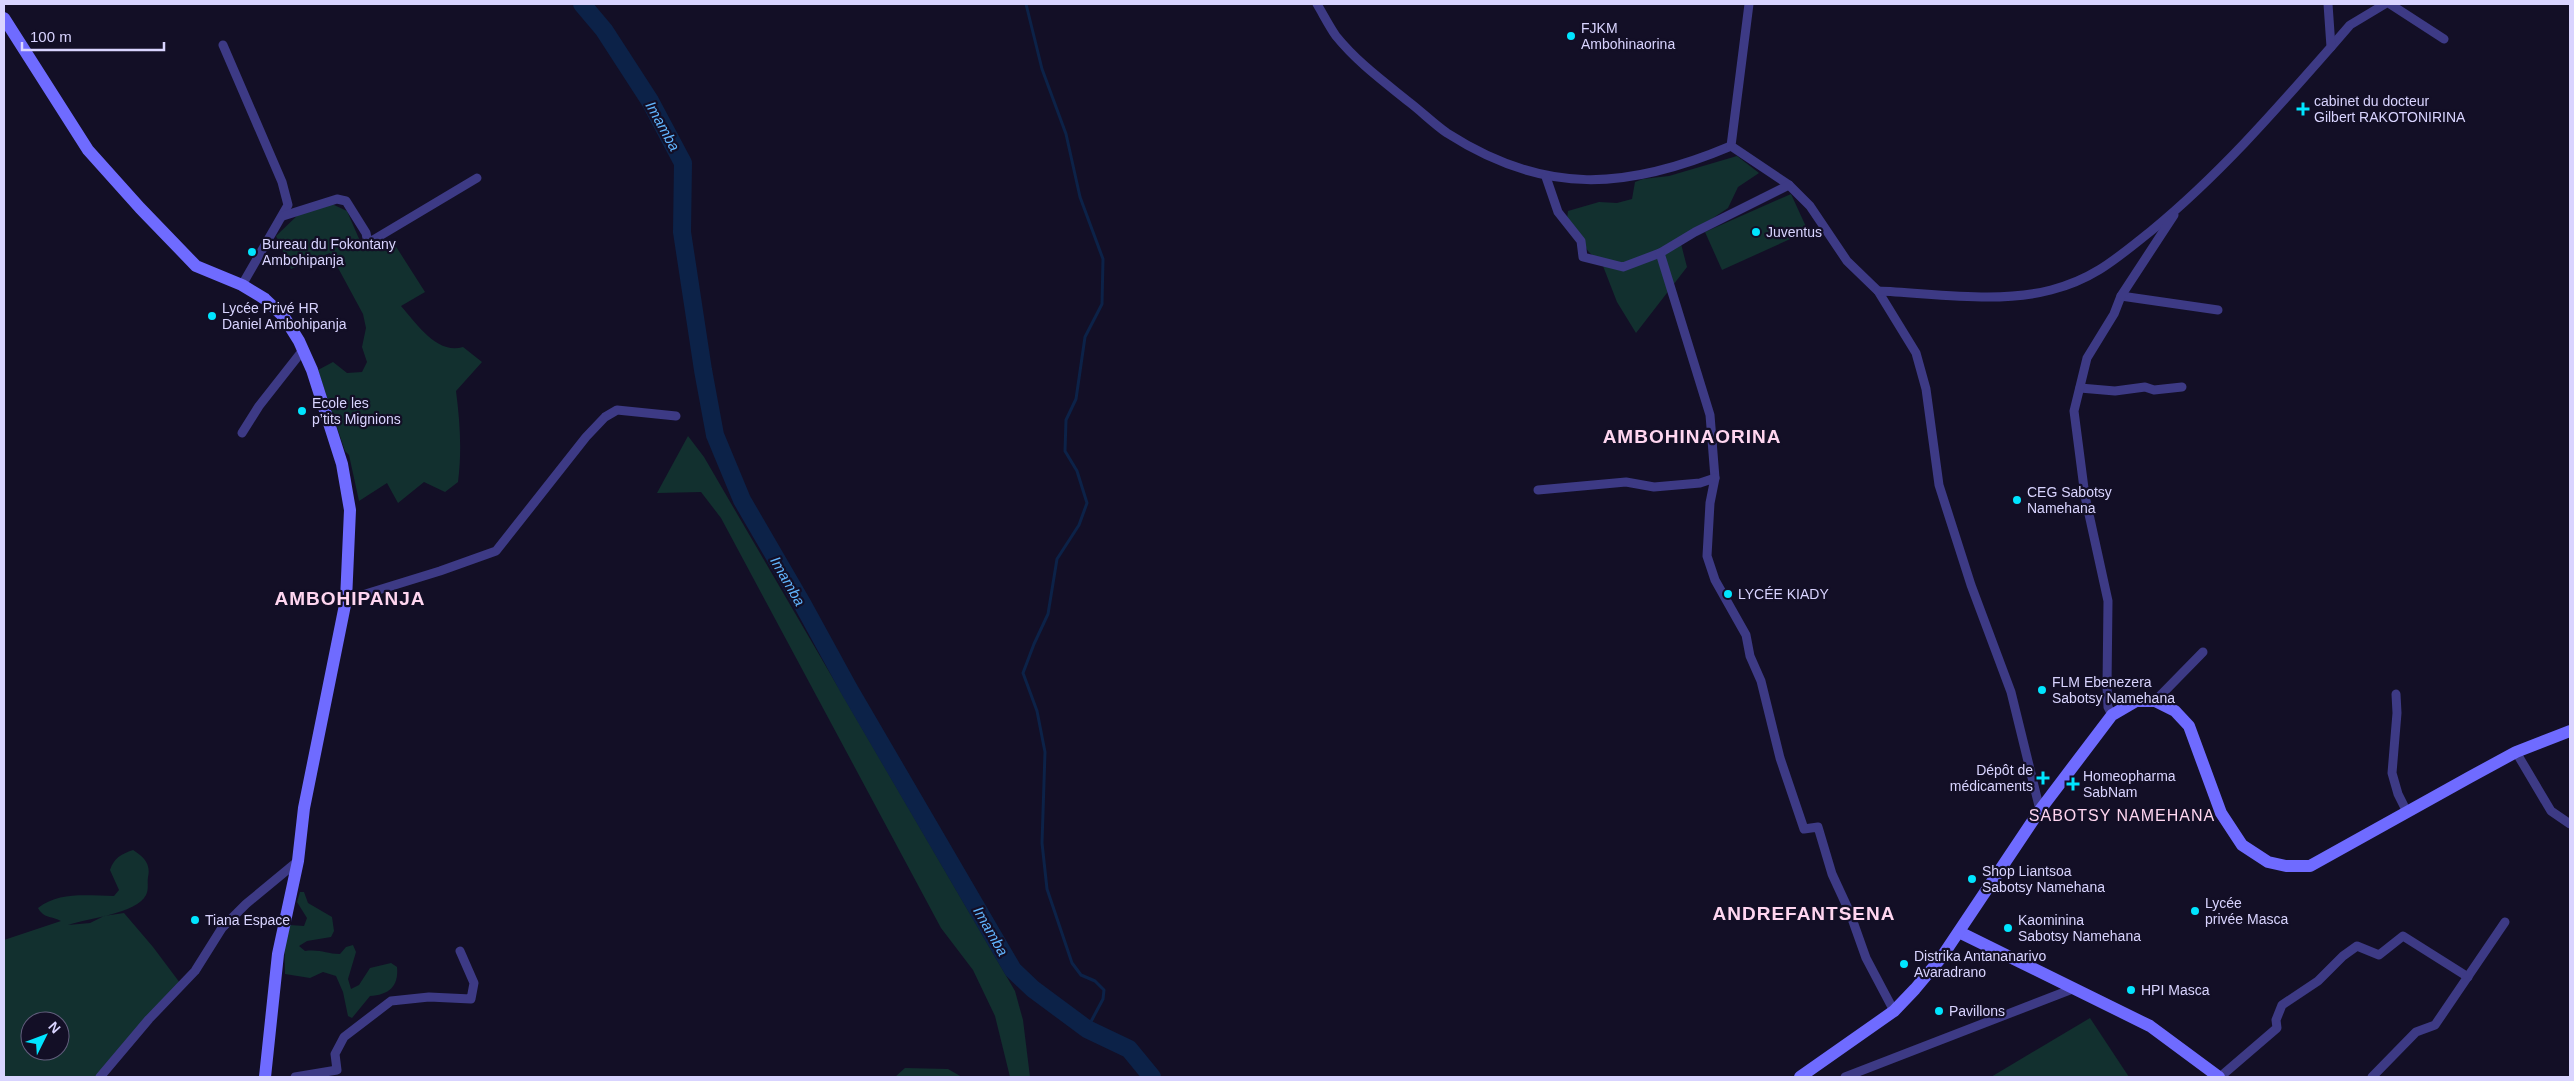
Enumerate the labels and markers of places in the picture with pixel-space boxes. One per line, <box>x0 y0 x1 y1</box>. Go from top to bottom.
place label: FJKM Ambohinaorina <box>1581 20 1675 52</box>
marker: FJKM Ambohinaorina <box>1565 30 1577 42</box>
place label: cabinet du docteur Gilbert RAKOTONIRINA <box>2314 93 2466 125</box>
marker: cabinet du docteur Gilbert RAKOTONIRINA <box>2296 102 2310 116</box>
place label: Juventus <box>1766 224 1822 240</box>
marker: Juventus <box>1750 226 1762 238</box>
place label: Bureau du Fokontany Ambohipanja <box>262 236 396 268</box>
marker: Bureau du Fokontany Ambohipanja <box>246 246 258 258</box>
place label: Lycée Privé HR Daniel Ambohipanja <box>222 300 347 332</box>
marker: Lycée Privé HR Daniel Ambohipanja <box>206 310 218 322</box>
place label: Ecole les p’tits Mignions <box>312 395 401 427</box>
marker: Ecole les p’tits Mignions <box>296 405 308 417</box>
place label: CEG Sabotsy Namehana <box>2027 484 2112 516</box>
marker: CEG Sabotsy Namehana <box>2011 494 2023 506</box>
place label: LYCÉE KIADY <box>1738 586 1829 602</box>
marker: LYCÉE KIADY <box>1722 588 1734 600</box>
place label: FLM Ebenezera Sabotsy Namehana <box>2052 674 2175 706</box>
marker: FLM Ebenezera Sabotsy Namehana <box>2036 684 2048 696</box>
place label: Dépôt de médicaments <box>1950 762 2033 794</box>
place label: Homeopharma SabNam <box>2083 768 2176 800</box>
marker: Dépôt de médicaments <box>2037 772 2049 784</box>
marker: Homeopharma SabNam <box>2067 778 2079 790</box>
place label: Shop Liantsoa Sabotsy Namehana <box>1982 863 2105 895</box>
marker: Shop Liantsoa Sabotsy Namehana <box>1966 873 1978 885</box>
place label: Lycée privée Masca <box>2205 895 2288 927</box>
marker: Lycée privée Masca <box>2189 905 2201 917</box>
place label: Tiana Espace <box>205 912 290 928</box>
place label: Kaominina Sabotsy Namehana <box>2018 912 2141 944</box>
marker: Tiana Espace <box>189 914 201 926</box>
marker: Kaominina Sabotsy Namehana <box>2002 922 2014 934</box>
place label: Distrika Antananarivo Avaradrano <box>1914 948 2047 980</box>
marker: Distrika Antananarivo Avaradrano <box>1898 958 1910 970</box>
place label: HPI Masca <box>2141 982 2210 998</box>
marker: HPI Masca <box>2125 984 2137 996</box>
place label: Pavillons <box>1949 1003 2005 1019</box>
marker: Pavillons <box>1933 1005 1945 1017</box>

